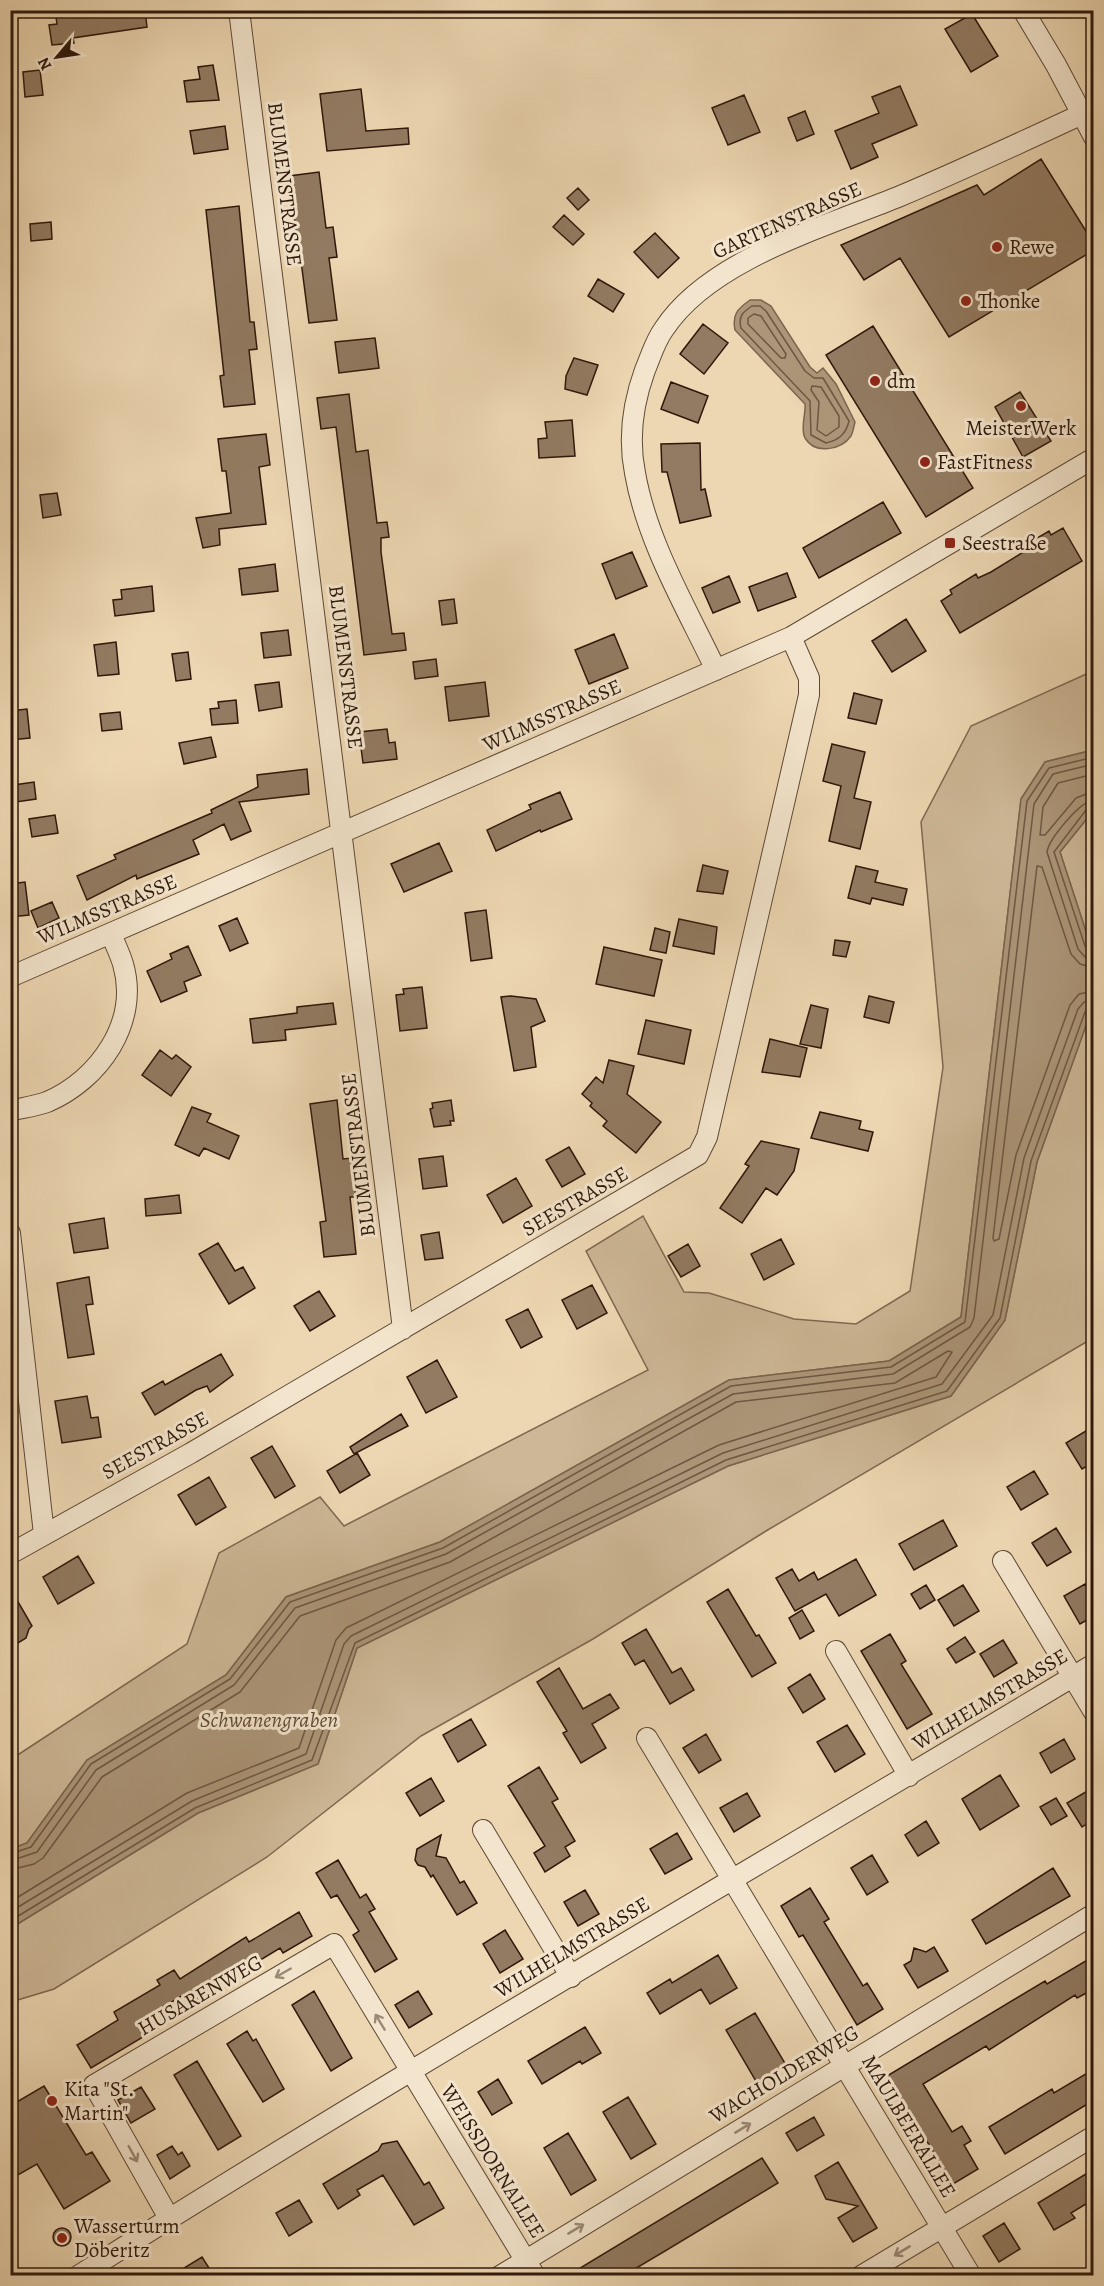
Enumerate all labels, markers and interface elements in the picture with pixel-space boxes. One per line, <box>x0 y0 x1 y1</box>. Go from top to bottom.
north arrow <box>27 27 87 87</box>
text: N <box>32 53 57 74</box>
street label: BLUMENSTRASSE <box>261 100 309 268</box>
street label: GARTENSTRASSE <box>708 175 866 265</box>
place label: Rewe <box>1009 233 1055 261</box>
marker: Rewe <box>990 240 1004 254</box>
place label: Thonke <box>978 287 1040 315</box>
marker: Thonke <box>959 294 973 308</box>
place label: dm <box>887 367 916 395</box>
marker: dm <box>868 374 882 388</box>
marker: MeisterWerk <box>1014 399 1028 413</box>
place label: MeisterWerk <box>966 414 1077 442</box>
place label: FastFitness <box>937 448 1033 476</box>
marker: FastFitness <box>918 455 932 469</box>
place label: Seestraße <box>962 529 1046 557</box>
marker: Seestraße <box>943 536 957 550</box>
street label: BLUMENSTRASSE <box>322 583 370 751</box>
street label: WILMSSTRASSE <box>477 672 626 759</box>
street label: WILMSSTRASSE <box>32 867 181 951</box>
street label: BLUMENSTRASSE <box>334 1071 382 1239</box>
street label: SEESTRASSE <box>517 1159 633 1243</box>
street label: SEESTRASSE <box>96 1404 214 1486</box>
street label: WILHELMSTRASSE <box>906 1642 1073 1757</box>
water label: Schwanengraben <box>200 1705 338 1735</box>
street label: WILHELMSTRASSE <box>488 1890 655 2005</box>
street label: HUSARENWEG <box>133 1948 267 2042</box>
one-way arrow <box>275 1968 292 1980</box>
one-way arrow <box>374 2014 386 2031</box>
street label: WACHOLDERWEG <box>703 2018 864 2130</box>
street label: MAULBEERALLEE <box>855 2049 963 2203</box>
place label: Kita "St. Martin" <box>64 2075 134 2127</box>
street label: WEISSDORNALLEE <box>434 2078 552 2243</box>
marker: Kita "St. Martin" <box>45 2094 59 2108</box>
one-way arrow <box>734 2121 751 2133</box>
one-way arrow <box>127 2146 139 2163</box>
place label: Wasserturm Döberitz <box>73 2212 180 2264</box>
one-way arrow <box>567 2223 584 2235</box>
marker: Wasserturm Döberitz <box>55 2231 69 2245</box>
one-way arrow <box>894 2246 911 2258</box>

